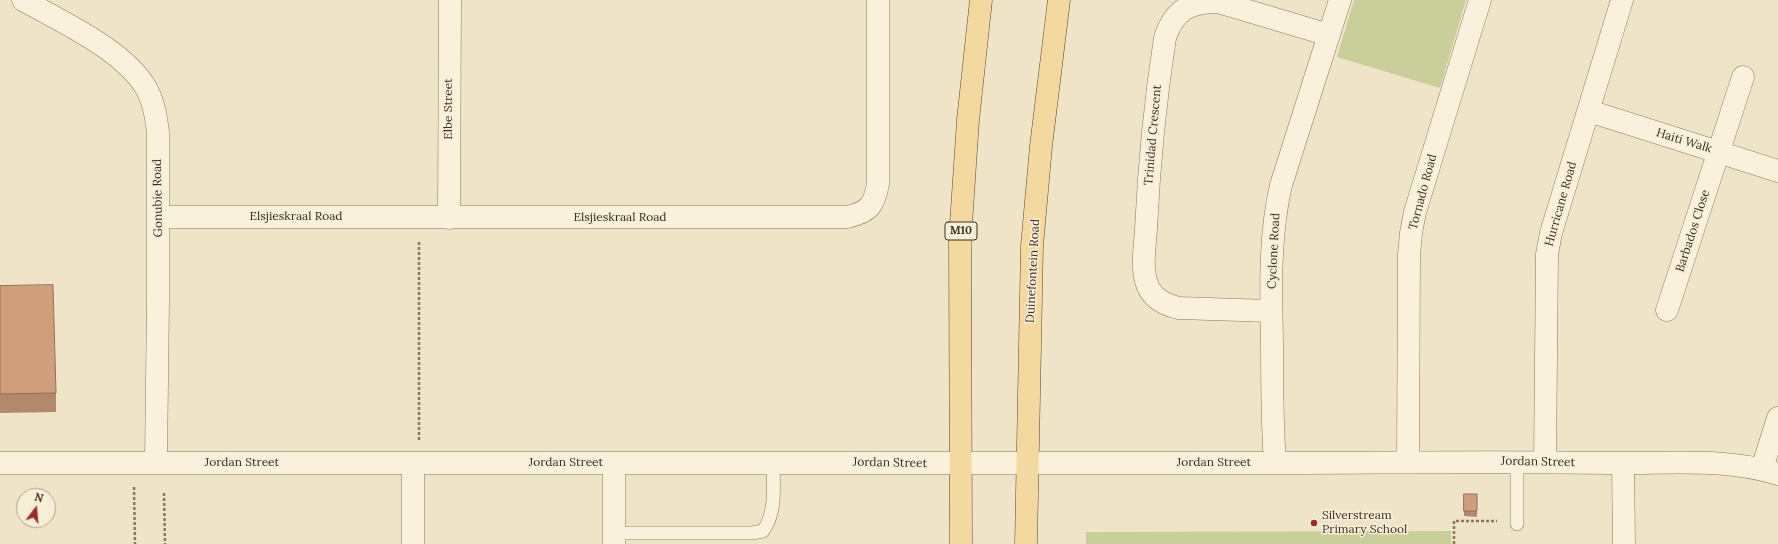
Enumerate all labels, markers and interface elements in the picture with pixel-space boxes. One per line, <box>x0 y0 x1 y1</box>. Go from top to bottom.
street label: Elbe Street <box>442 78 456 140</box>
street label: Trinidad Crescent <box>1141 84 1165 186</box>
street label: Haiti Walk <box>1654 126 1714 156</box>
street label: Tornado Road <box>1406 152 1440 232</box>
street label: Gonubie Road <box>150 159 166 237</box>
street label: Hurricane Road <box>1542 160 1580 248</box>
street label: Barbados Close <box>1673 188 1713 274</box>
street label: Elsjieskraal Road <box>249 210 343 224</box>
street label: Elsjieskraal Road <box>573 211 667 225</box>
street label: Cyclone Road <box>1265 213 1283 289</box>
street label: Duinefontein Road <box>1023 219 1043 323</box>
road number: M10 <box>945 222 977 240</box>
street label: Jordan Street <box>1501 454 1575 470</box>
street label: Jordan Street <box>853 455 927 471</box>
street label: Jordan Street <box>205 456 279 470</box>
street label: Jordan Street <box>529 456 603 470</box>
street label: Jordan Street <box>1177 456 1251 470</box>
north arrow <box>16 488 56 528</box>
text: N <box>33 490 45 505</box>
place label: Silverstream Primary School <box>1322 509 1407 537</box>
marker: Silverstream Primary School <box>1309 518 1319 528</box>

